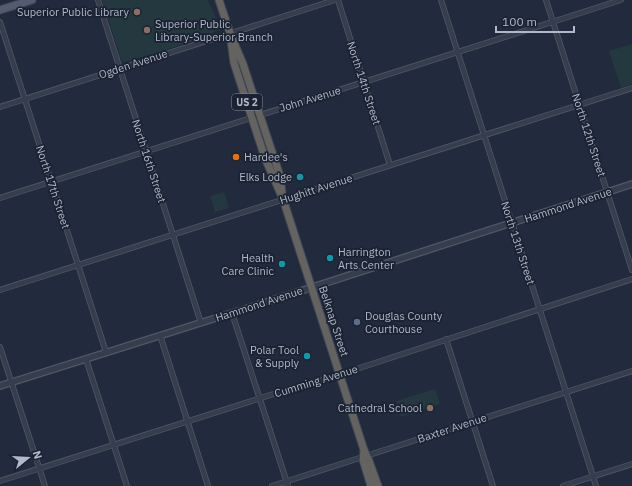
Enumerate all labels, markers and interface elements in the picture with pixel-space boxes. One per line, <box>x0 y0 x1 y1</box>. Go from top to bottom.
place label: Superior Public Library <box>17 5 130 19</box>
marker: Superior Public Library <box>132 7 142 17</box>
scale bar <box>496 8 574 34</box>
text: 100 m <box>502 14 537 29</box>
place label: Superior Public Library-Superior Branch <box>155 17 273 44</box>
marker: Superior Public Library-Superior Branch <box>142 25 152 35</box>
street label: North 14th Street <box>344 40 384 127</box>
street label: Ogden Avenue <box>97 46 169 82</box>
street label: John Avenue <box>278 83 342 115</box>
street label: North 12th Street <box>569 92 609 179</box>
road number: US 2 <box>232 94 262 110</box>
street label: North 16th Street <box>129 118 169 205</box>
street label: North 17th Street <box>33 144 73 231</box>
place label: Hardee's <box>244 150 288 164</box>
marker: Hardee's <box>231 152 241 162</box>
place label: Elks Lodge <box>239 170 292 184</box>
street label: Hughitt Avenue <box>278 171 354 207</box>
marker: Elks Lodge <box>295 172 305 182</box>
street label: Hammond Avenue <box>523 184 613 226</box>
street label: North 13th Street <box>498 200 538 287</box>
place label: Harrington Arts Center <box>338 245 394 272</box>
place label: Health Care Clinic <box>222 251 274 278</box>
marker: Harrington Arts Center <box>325 253 335 263</box>
marker: Health Care Clinic <box>277 259 287 269</box>
street label: Hammond Avenue <box>214 283 304 325</box>
street label: Belknap Street <box>316 284 352 358</box>
place label: Douglas County Courthouse <box>365 309 443 336</box>
marker: Douglas County Courthouse <box>352 317 362 327</box>
place label: Polar Tool & Supply <box>250 343 300 370</box>
marker: Polar Tool & Supply <box>302 351 312 361</box>
street label: Cumming Avenue <box>273 362 359 400</box>
place label: Cathedral School <box>338 401 422 415</box>
marker: Cathedral School <box>425 403 435 413</box>
street label: Baxter Avenue <box>416 410 488 446</box>
north arrow <box>8 438 48 478</box>
text: N <box>30 449 45 461</box>

